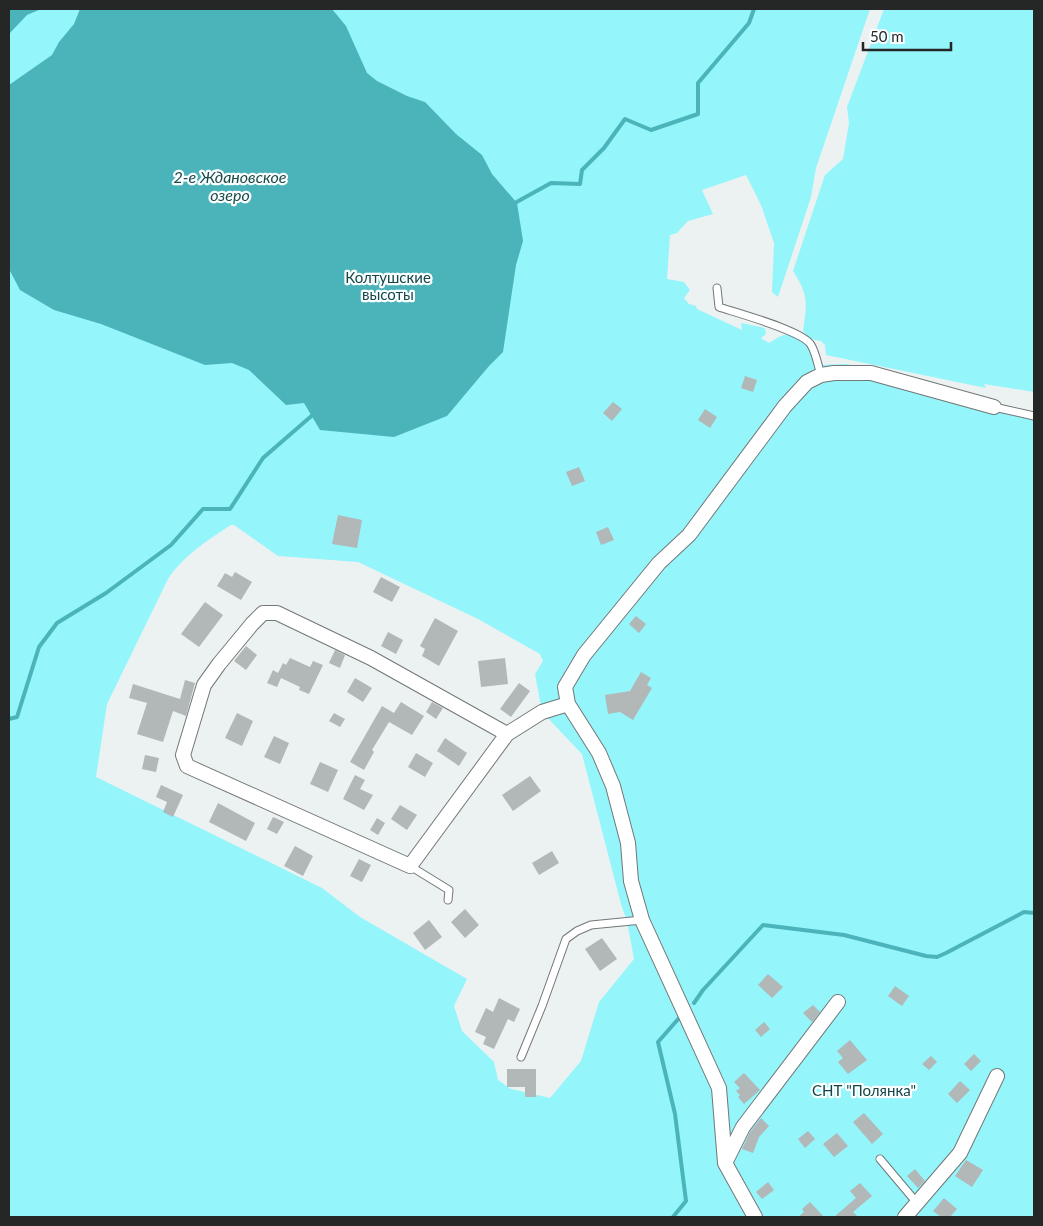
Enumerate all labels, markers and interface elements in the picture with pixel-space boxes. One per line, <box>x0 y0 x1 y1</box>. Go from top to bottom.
scale bar <box>863 20 950 52</box>
text: 50 m <box>870 27 904 45</box>
water label: 2-е Ждановское озеро <box>174 167 287 204</box>
park label: Колтушские высоты <box>345 268 431 303</box>
park label: СНТ "Полянка" <box>812 1081 916 1099</box>

